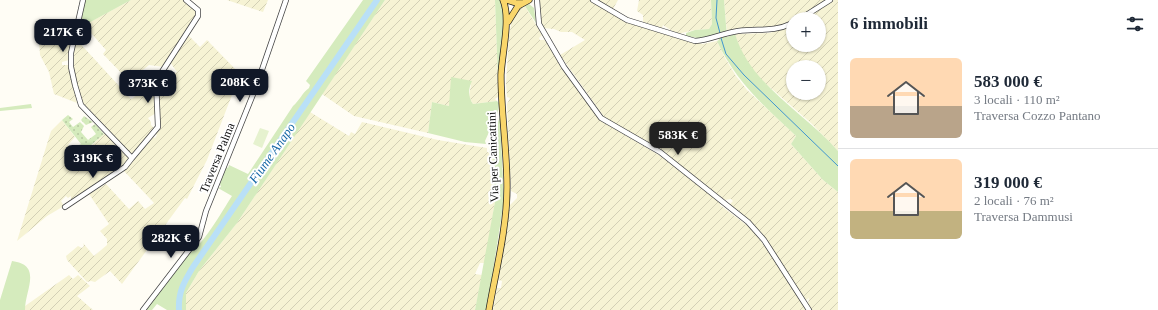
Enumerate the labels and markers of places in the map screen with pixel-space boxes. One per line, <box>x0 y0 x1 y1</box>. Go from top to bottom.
pin: 217K € <box>30 19 96 53</box>
pin: 208K € <box>207 69 273 103</box>
pin: 373K € <box>115 70 181 104</box>
pin: 583K € <box>645 122 711 156</box>
pin: 319K € <box>60 145 126 179</box>
pin: 282K € <box>138 225 204 259</box>

